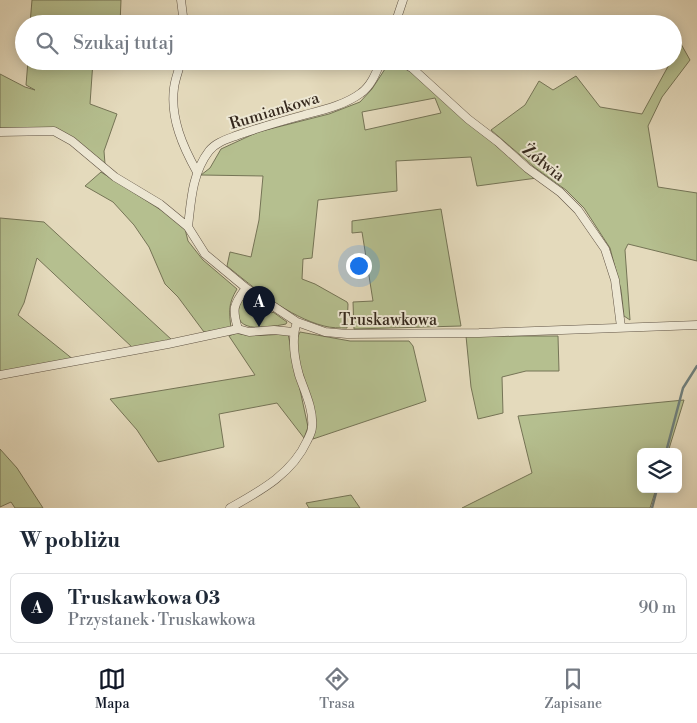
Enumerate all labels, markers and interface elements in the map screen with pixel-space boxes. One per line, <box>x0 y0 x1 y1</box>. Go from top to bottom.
search box <box>15 15 682 70</box>
icon: search <box>33 29 61 57</box>
text: Szukaj tutaj <box>73 31 174 55</box>
street label: Rumiankowa <box>227 88 323 134</box>
street label: Żółwia <box>518 138 571 186</box>
your location <box>346 253 372 279</box>
pin: A <box>243 286 275 327</box>
street label: Truskawkowa <box>339 310 438 330</box>
map controls <box>637 448 682 493</box>
button: layers <box>637 448 682 493</box>
text: W pobliżu <box>20 528 120 554</box>
text: Truskawkowa 03 <box>68 586 220 610</box>
text: A <box>31 598 43 618</box>
text: 90 m <box>638 598 676 618</box>
text: Przystanek · Truskawkowa <box>68 610 256 630</box>
tab: Mapa <box>95 665 130 713</box>
tab: Trasa <box>319 665 355 713</box>
tab: Zapisane <box>545 665 602 713</box>

